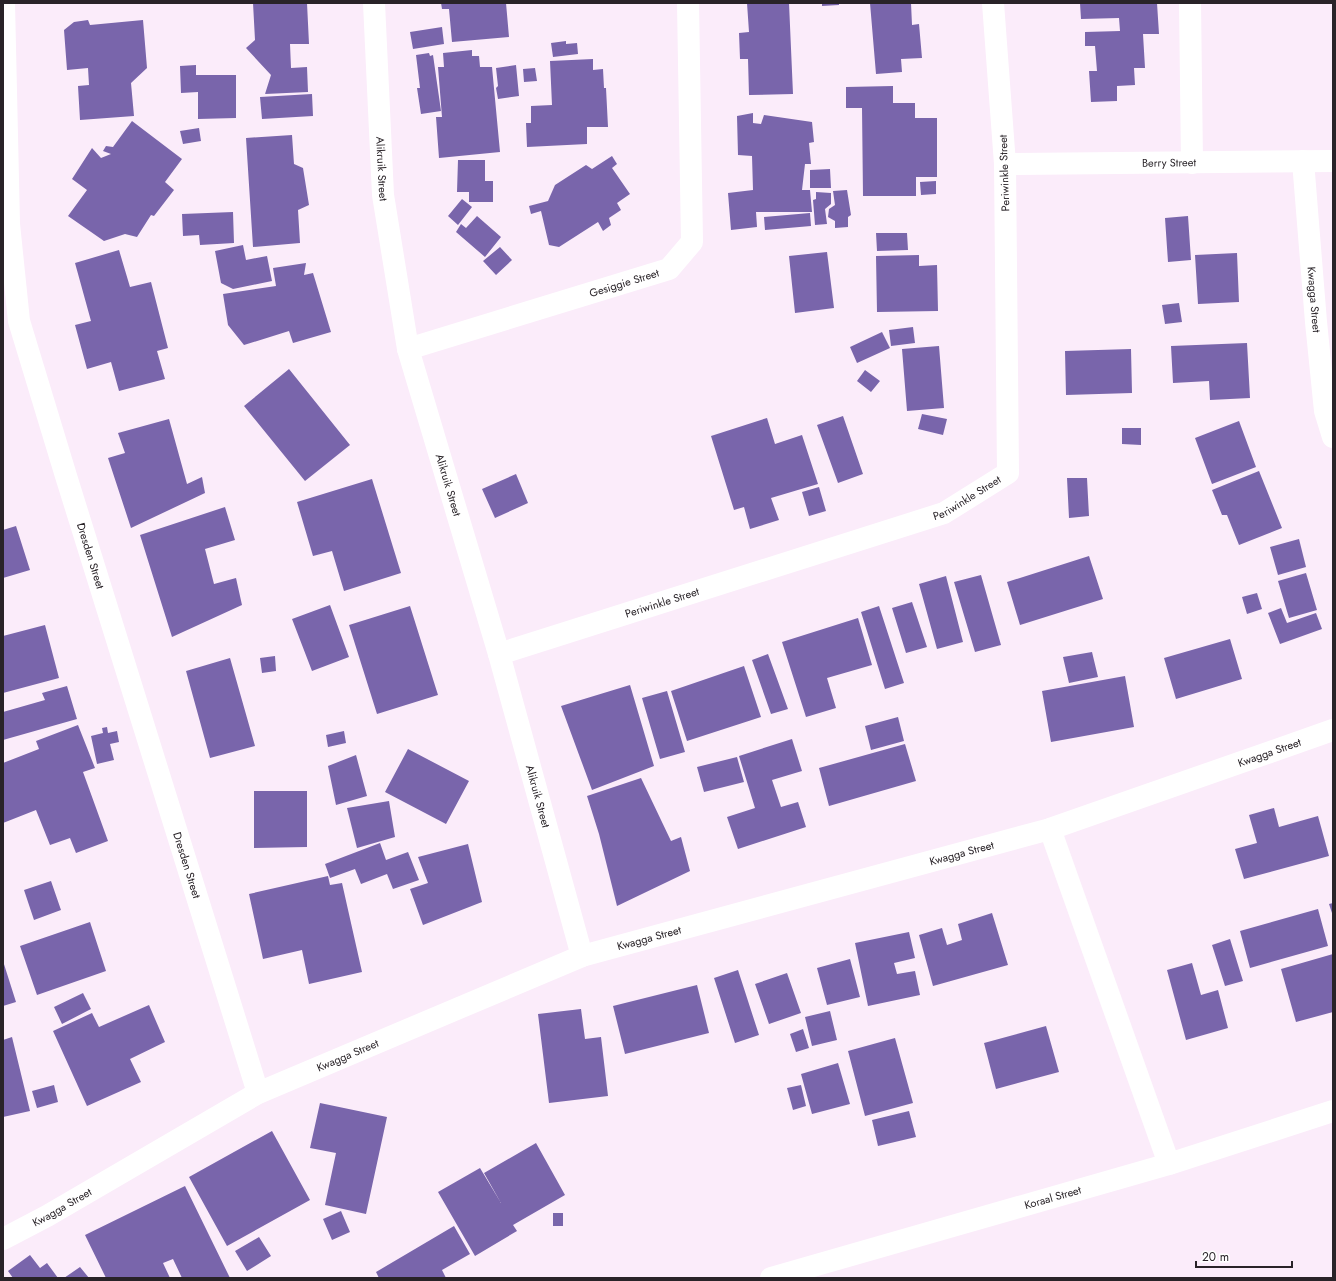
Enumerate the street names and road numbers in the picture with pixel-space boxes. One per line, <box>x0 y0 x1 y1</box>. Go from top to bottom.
street label: Periwinkle Street <box>995 134 1013 212</box>
street label: Alikruik Street <box>372 136 392 203</box>
street label: Berry Street <box>1142 154 1196 171</box>
street label: Gesiggie Street <box>587 264 661 301</box>
street label: Kwagga Street <box>1304 266 1325 334</box>
street label: Alikruik Street <box>432 452 466 518</box>
street label: Periwinkle Street <box>931 471 1004 524</box>
street label: Dresden Street <box>73 521 109 591</box>
street label: Periwinkle Street <box>623 583 701 622</box>
street label: Kwagga Street <box>1236 734 1303 771</box>
street label: Alikruik Street <box>522 763 554 830</box>
street label: Dresden Street <box>169 830 205 900</box>
street label: Kwagga Street <box>928 837 996 869</box>
street label: Kwagga Street <box>615 921 683 954</box>
street label: Kwagga Street <box>314 1035 381 1075</box>
street label: Koraal Street <box>1022 1181 1083 1213</box>
street label: Kwagga Street <box>29 1184 95 1230</box>

